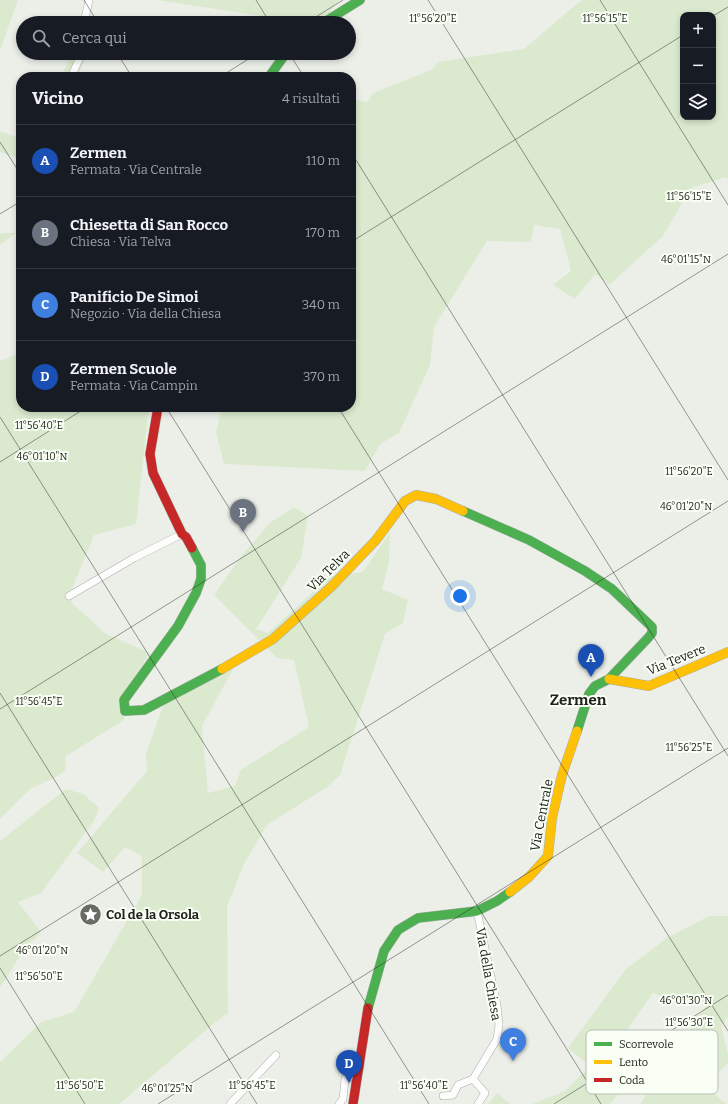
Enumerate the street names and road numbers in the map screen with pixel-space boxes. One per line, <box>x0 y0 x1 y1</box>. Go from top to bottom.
street label: Via Telva <box>304 546 352 594</box>
street label: Via Tevere <box>645 641 708 678</box>
street label: Via Centrale <box>527 778 556 852</box>
street label: Via della Chiesa <box>473 926 504 1022</box>

